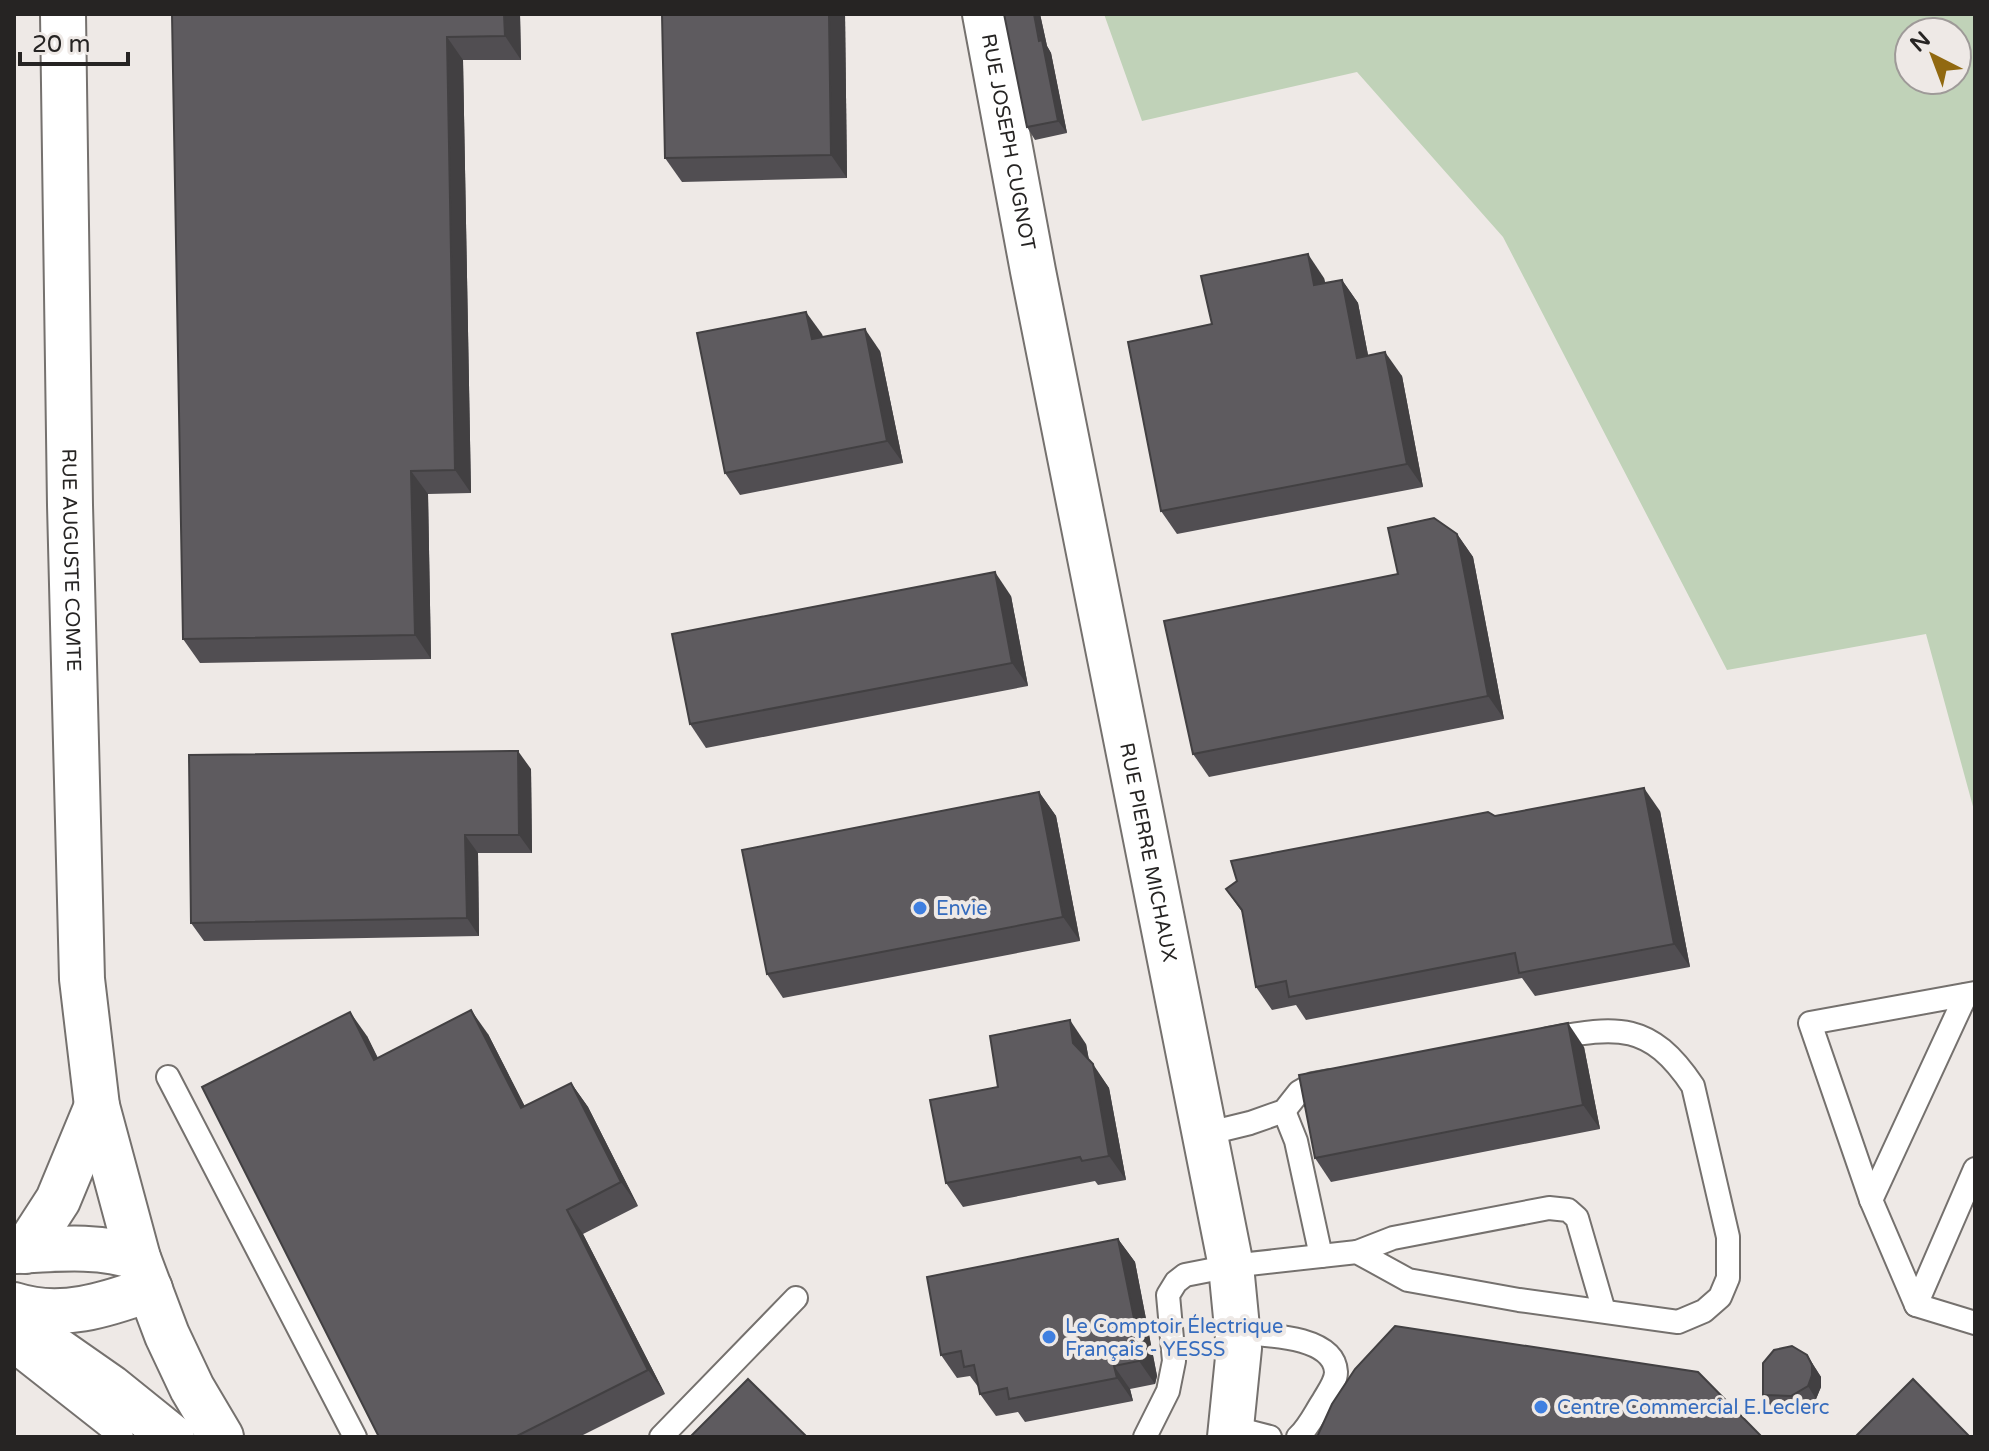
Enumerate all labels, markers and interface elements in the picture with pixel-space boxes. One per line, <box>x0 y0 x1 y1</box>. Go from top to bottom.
scale bar <box>20 16 128 66</box>
north arrow <box>1893 16 1973 96</box>
text: N <box>1905 26 1936 57</box>
text: 20 m <box>32 30 90 59</box>
street label: RUE JOSEPH CUGNOT <box>976 32 1040 252</box>
street label: RUE AUGUSTE COMTE <box>56 448 85 672</box>
street label: RUE PIERRE MICHAUX <box>1114 741 1181 964</box>
place label: Envie <box>936 897 988 921</box>
marker: Envie <box>911 899 929 917</box>
place label: Le Comptoir Électrique Français - YESSS <box>1065 1314 1283 1362</box>
marker: Le Comptoir Électrique Français - YESSS <box>1040 1328 1058 1346</box>
place label: Centre Commercial E.Leclerc <box>1557 1396 1829 1420</box>
marker: Centre Commercial E.Leclerc <box>1532 1398 1550 1416</box>

